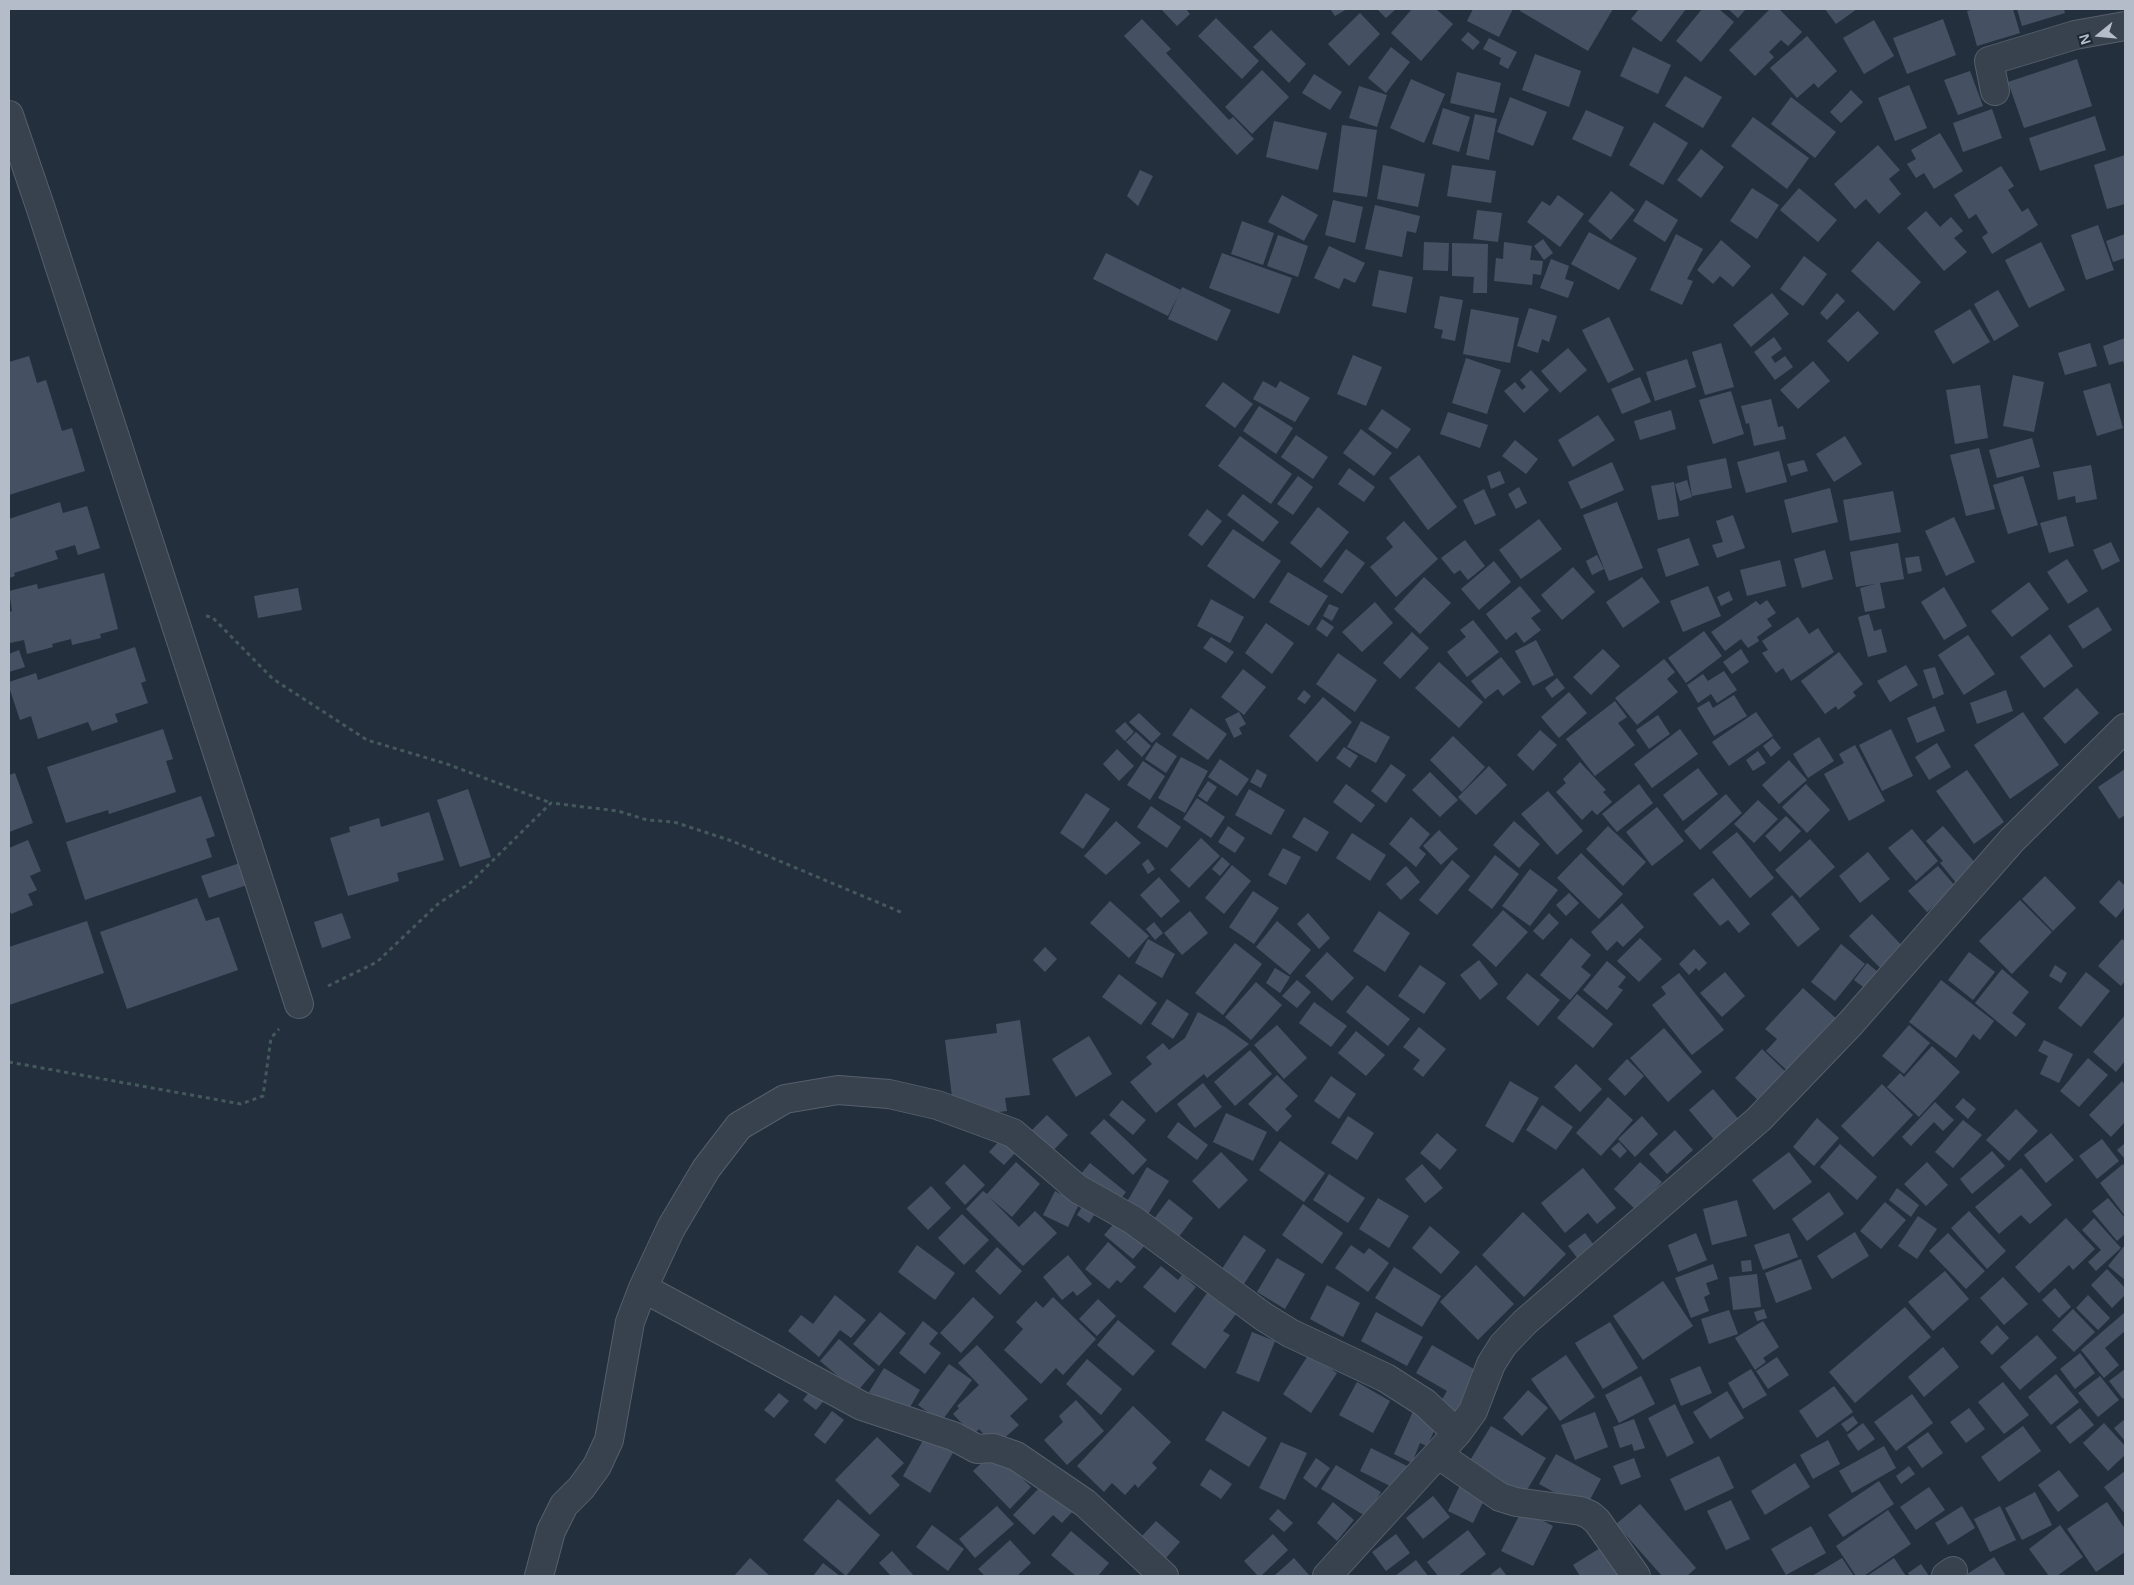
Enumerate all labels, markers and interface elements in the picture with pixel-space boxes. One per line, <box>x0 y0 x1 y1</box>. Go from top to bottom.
north arrow <box>2074 10 2124 60</box>
text: N <box>2076 32 2094 47</box>

